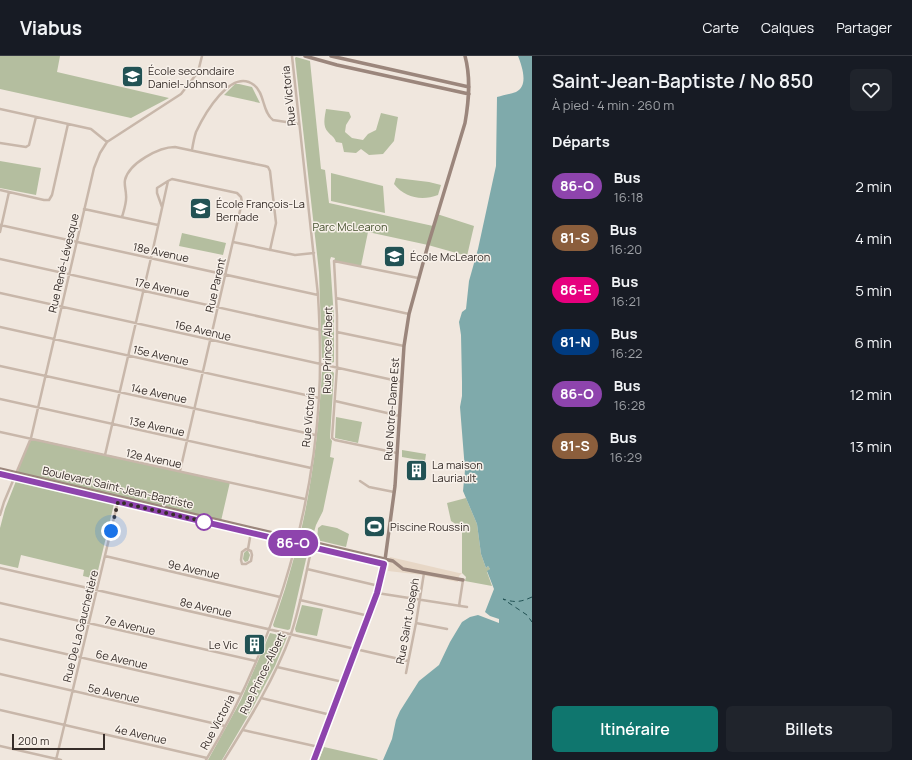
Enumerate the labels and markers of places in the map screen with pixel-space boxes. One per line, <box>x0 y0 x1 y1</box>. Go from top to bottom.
school or university icon: École secondaire Daniel-Johnson <box>119 63 145 89</box>
place label: École secondaire Daniel-Johnson <box>148 63 235 91</box>
school or university icon: École François-La Bernade <box>187 196 213 222</box>
place label: École François-La Bernade <box>216 196 305 224</box>
school or university icon: École McLearon <box>381 243 407 269</box>
place label: École McLearon <box>410 249 490 264</box>
building icon: La maison Lauriault <box>403 457 429 483</box>
place label: La maison Lauriault <box>432 457 483 485</box>
unlabelled marker <box>195 513 213 531</box>
sports icon: Piscine Roussin <box>362 513 388 539</box>
place label: Piscine Roussin <box>390 519 469 534</box>
building icon: Le Vic <box>241 631 267 657</box>
place label: Le Vic <box>209 637 238 652</box>

